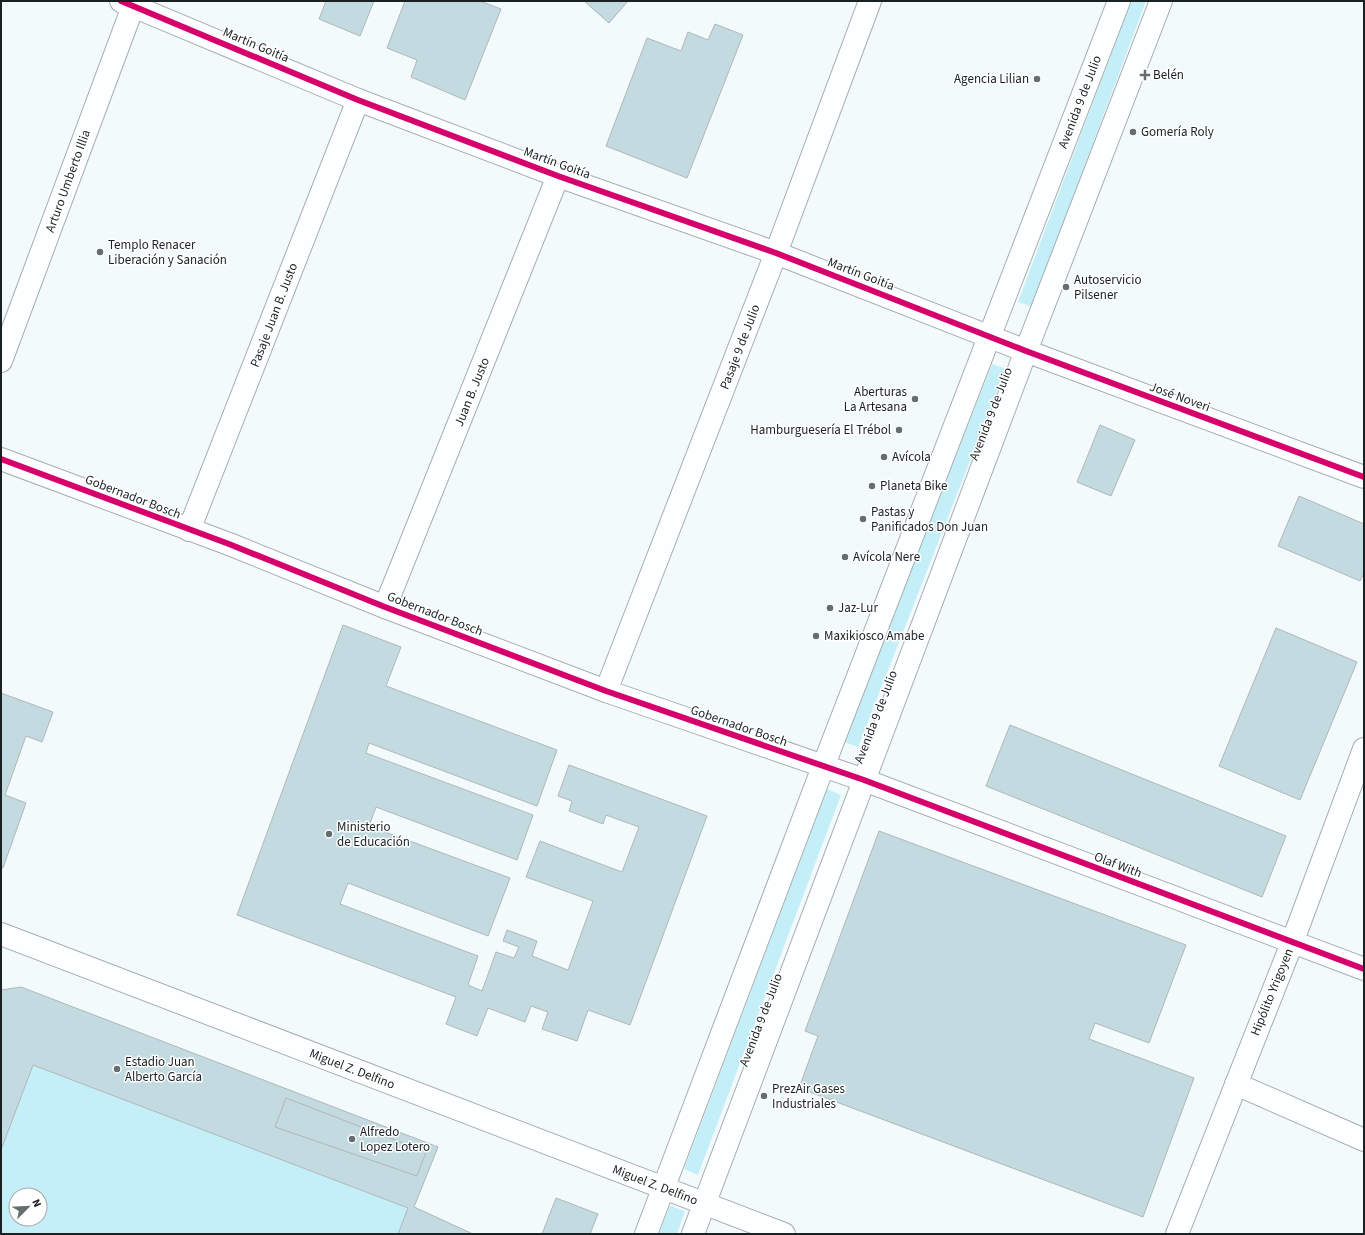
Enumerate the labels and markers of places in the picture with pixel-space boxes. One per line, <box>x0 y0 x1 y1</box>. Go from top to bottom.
place label: Belén <box>1153 66 1184 84</box>
place label: Agencia Lilian <box>954 70 1029 88</box>
marker: Belén <box>1140 70 1150 80</box>
marker: Agencia Lilian <box>1032 74 1042 84</box>
place label: Gomería Roly <box>1141 123 1214 141</box>
marker: Gomería Roly <box>1128 127 1138 137</box>
place label: Templo Renacer Liberación y Sanación <box>108 236 227 269</box>
marker: Templo Renacer Liberación y Sanación <box>95 247 105 257</box>
place label: Autoservicio Pilsener <box>1074 271 1141 304</box>
marker: Autoservicio Pilsener <box>1061 282 1071 292</box>
place label: Aberturas La Artesana <box>844 383 908 416</box>
marker: Aberturas La Artesana <box>910 394 920 404</box>
place label: Hamburguesería El Trébol <box>750 421 891 439</box>
marker: Hamburguesería El Trébol <box>894 425 904 435</box>
place label: Avícola <box>892 448 931 466</box>
marker: Avícola <box>879 452 889 462</box>
place label: Planeta Bike <box>880 477 947 495</box>
marker: Planeta Bike <box>867 481 877 491</box>
place label: Pastas y Panificados Don Juan <box>871 503 988 536</box>
marker: Pastas y Panificados Don Juan <box>858 514 868 524</box>
place label: Avícola Nere <box>853 548 920 566</box>
marker: Avícola Nere <box>840 552 850 562</box>
place label: Jaz-Lur <box>838 599 878 617</box>
marker: Jaz-Lur <box>825 603 835 613</box>
place label: Maxikiosco Amabe <box>824 627 924 645</box>
marker: Maxikiosco Amabe <box>811 631 821 641</box>
place label: Ministerio de Educación <box>337 818 410 851</box>
marker: Ministerio de Educación <box>324 829 334 839</box>
place label: Estadio Juan Alberto García <box>125 1053 202 1086</box>
marker: Estadio Juan Alberto García <box>112 1064 122 1074</box>
place label: PrezAir Gases Industriales <box>772 1080 846 1113</box>
marker: PrezAir Gases Industriales <box>759 1091 769 1101</box>
place label: Alfredo Lopez Lotero <box>360 1123 430 1156</box>
marker: Alfredo Lopez Lotero <box>347 1134 357 1144</box>

